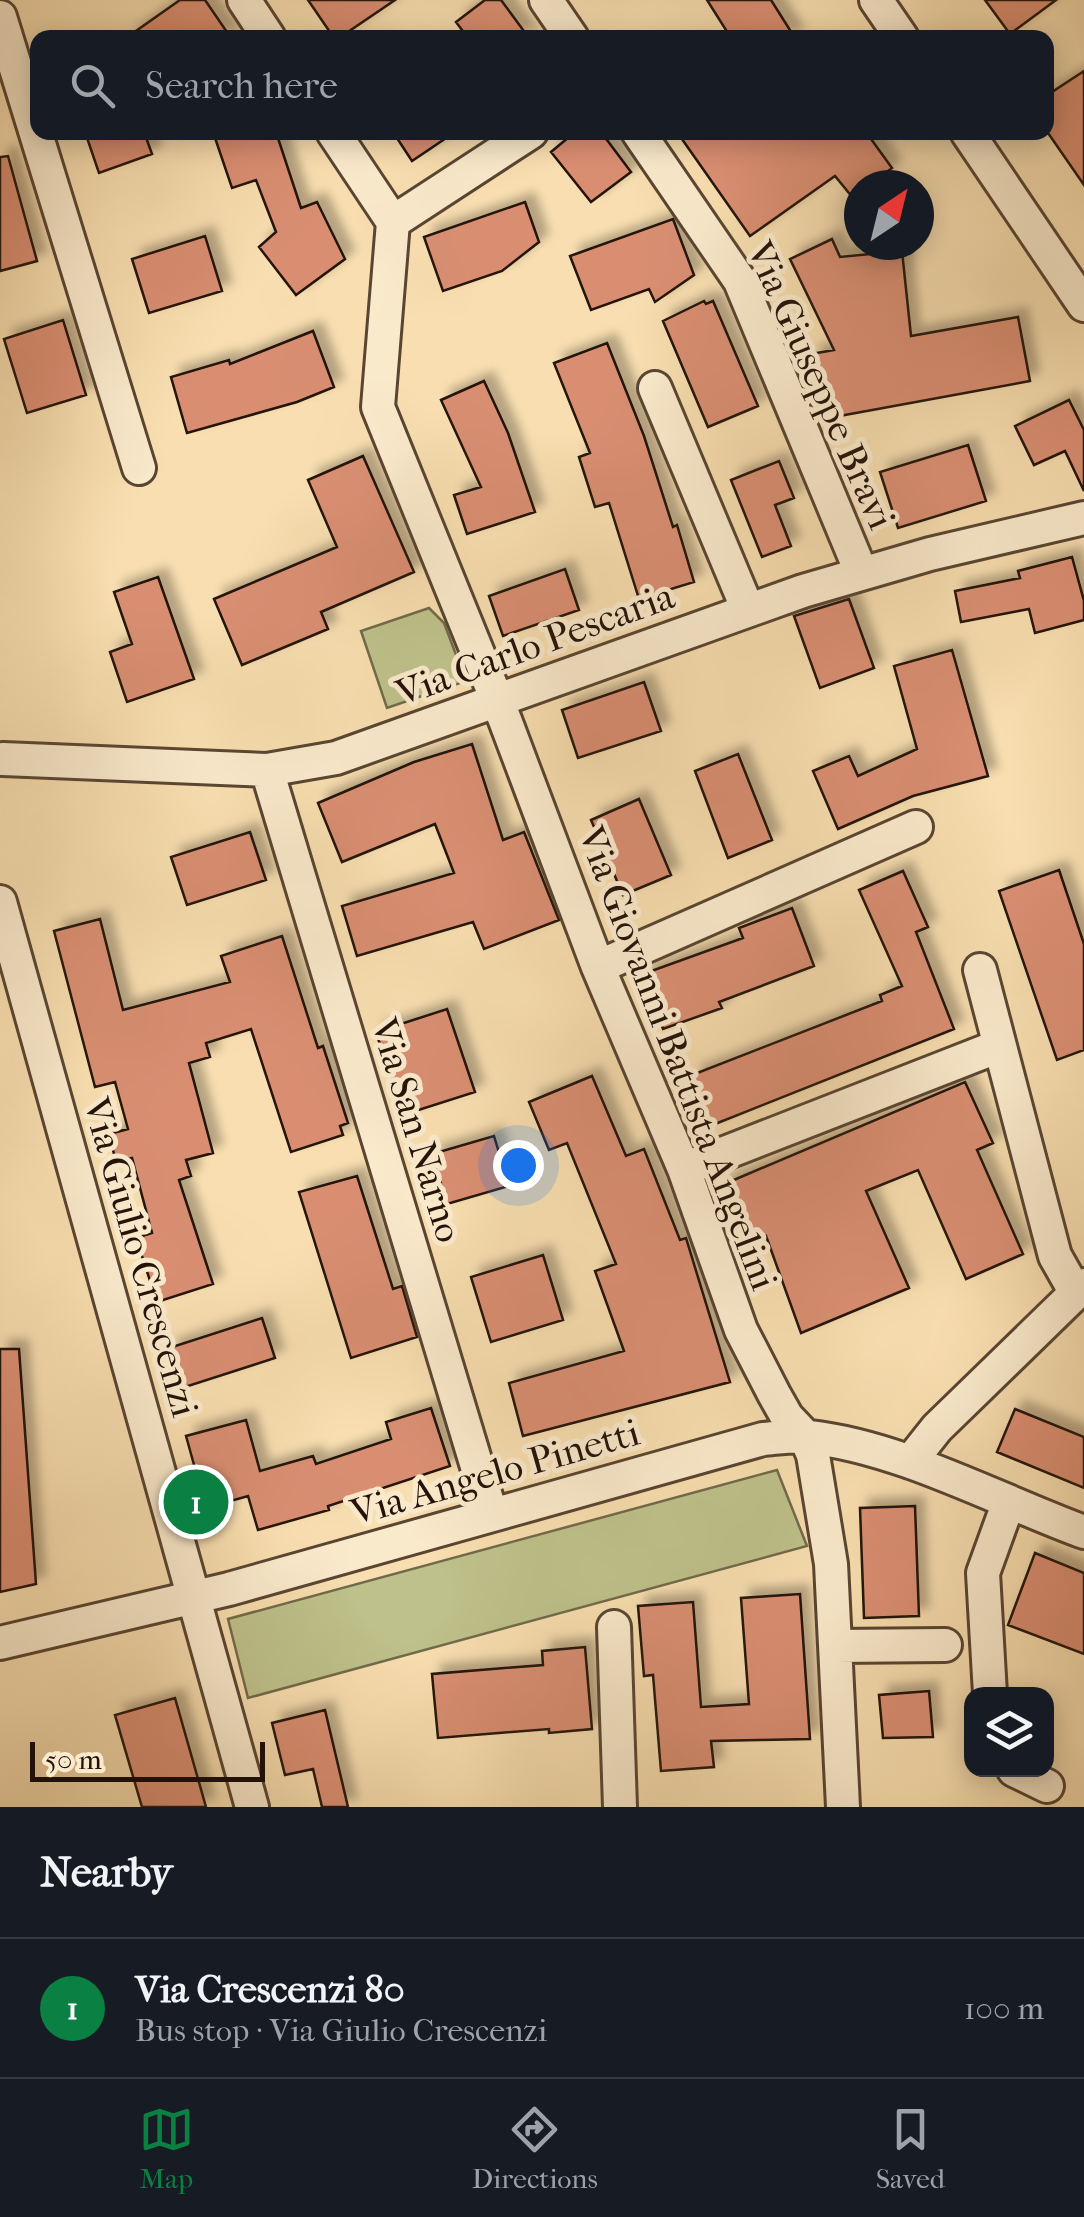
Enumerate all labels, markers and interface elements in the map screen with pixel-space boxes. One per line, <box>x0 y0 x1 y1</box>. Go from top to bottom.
search box <box>30 30 1054 140</box>
icon: search <box>65 58 120 113</box>
text: Search here <box>145 63 338 108</box>
north arrow <box>844 170 934 260</box>
street label: Via Giuseppe Bravi <box>737 234 904 536</box>
street label: Via Carlo Pescaria <box>389 573 681 716</box>
street label: Via Giovanni Battista Angelini <box>568 819 787 1296</box>
street label: Via San Narno <box>361 1012 472 1248</box>
street label: Via Giulio Crescenzi <box>73 1092 208 1422</box>
your location <box>493 1140 544 1191</box>
street label: Via Angelo Pinetti <box>345 1410 645 1535</box>
pin: 1 <box>164 1464 228 1540</box>
map controls <box>964 1687 1054 1777</box>
button: layers <box>964 1687 1054 1777</box>
scale bar <box>30 1737 265 1782</box>
text: 50 m <box>45 1743 102 1776</box>
text: Nearby <box>40 1848 172 1897</box>
text: Via Crescenzi 80 <box>135 1967 405 2012</box>
text: 1 <box>67 1990 78 2027</box>
text: 100 m <box>964 1990 1044 2027</box>
text: Bus stop · Via Giulio Crescenzi <box>135 2012 547 2049</box>
tab: Map <box>139 2102 194 2195</box>
tab: Directions <box>472 2102 598 2195</box>
tab: Saved <box>876 2102 945 2195</box>

